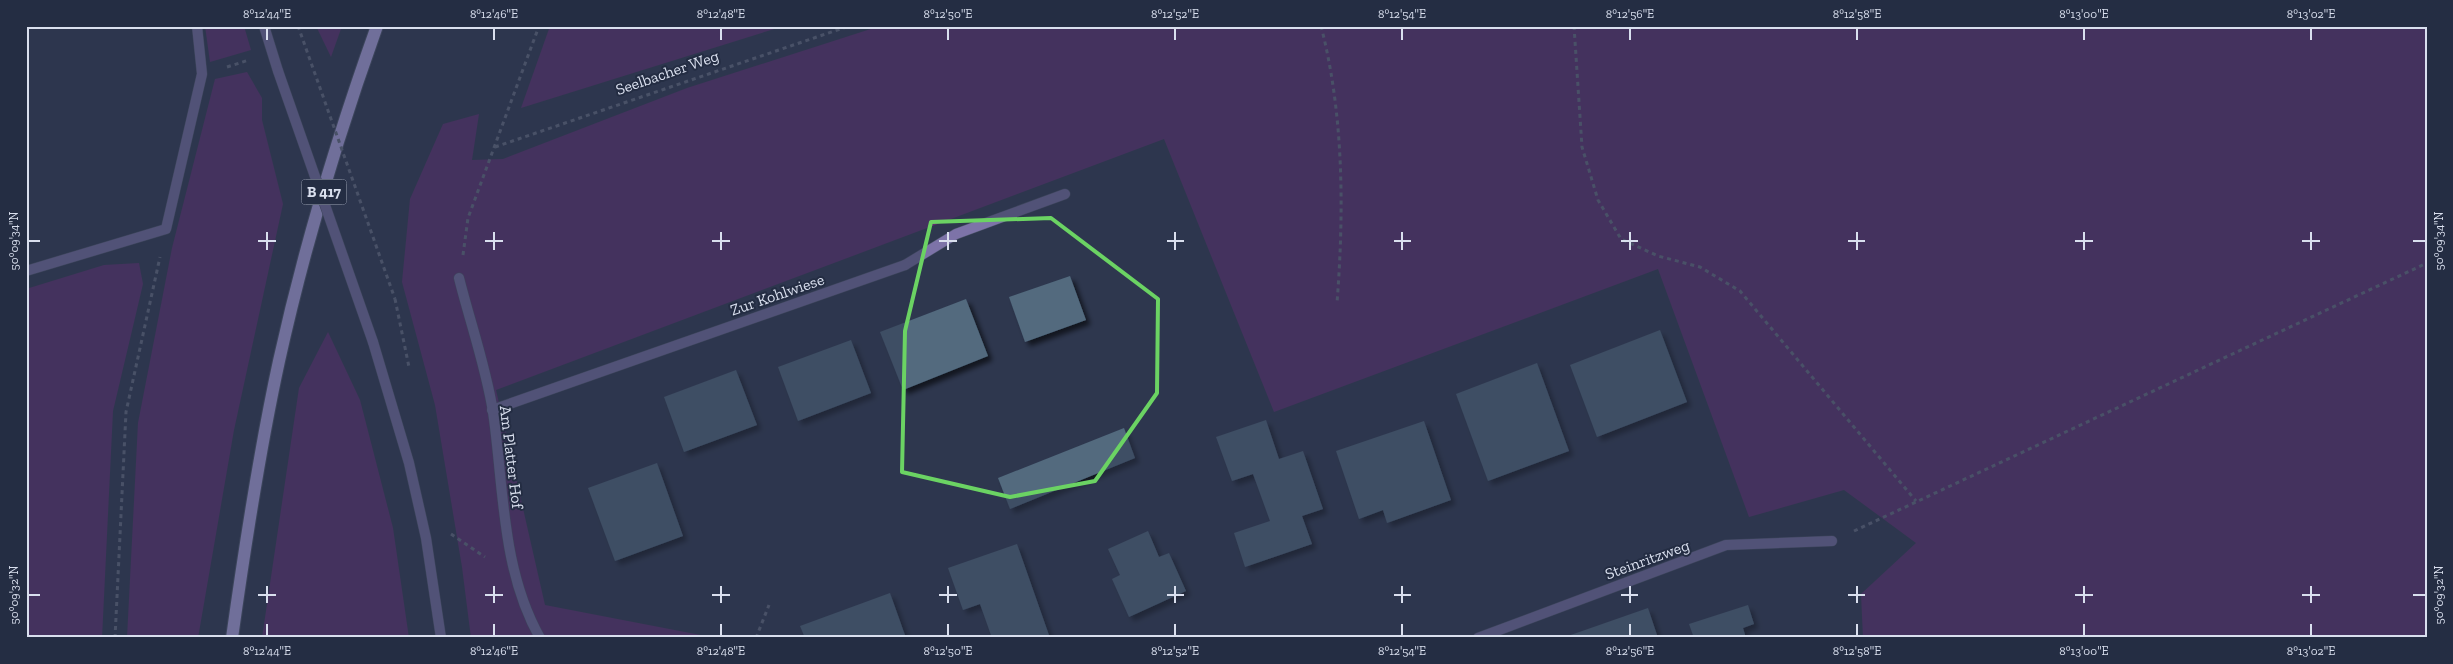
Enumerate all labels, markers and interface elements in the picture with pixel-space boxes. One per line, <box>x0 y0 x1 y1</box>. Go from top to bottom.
text: 8°12'44"E <box>243 7 291 21</box>
text: 8°12'46"E <box>470 7 518 21</box>
text: 8°12'48"E <box>697 7 745 21</box>
text: 8°12'50"E <box>924 7 972 21</box>
text: 8°12'52"E <box>1151 7 1199 21</box>
text: 8°12'54"E <box>1378 7 1426 21</box>
text: 8°12'56"E <box>1606 7 1654 21</box>
text: 8°12'58"E <box>1833 7 1881 21</box>
text: 8°13'00"E <box>2059 7 2109 21</box>
text: 8°13'02"E <box>2287 7 2335 21</box>
street label: Seelbacher Weg <box>613 46 722 99</box>
road number: B 417 <box>302 180 346 204</box>
text: 50°09'34"N <box>7 211 21 270</box>
text: 50°09'34"N <box>2432 211 2446 270</box>
street label: Zur Kohlwiese <box>728 270 827 319</box>
street label: Am Platter Hof <box>496 405 527 511</box>
street label: Steinritzweg <box>1602 535 1692 584</box>
text: 50°09'32"N <box>7 565 21 624</box>
text: 50°09'32"N <box>2432 565 2446 624</box>
text: 8°12'44"E <box>243 644 291 658</box>
text: 8°12'46"E <box>470 644 518 658</box>
text: 8°12'48"E <box>697 644 745 658</box>
text: 8°12'50"E <box>924 644 972 658</box>
text: 8°12'52"E <box>1151 644 1199 658</box>
text: 8°12'54"E <box>1378 644 1426 658</box>
text: 8°12'56"E <box>1606 644 1654 658</box>
text: 8°12'58"E <box>1833 644 1881 658</box>
text: 8°13'00"E <box>2059 644 2109 658</box>
text: 8°13'02"E <box>2287 644 2335 658</box>

